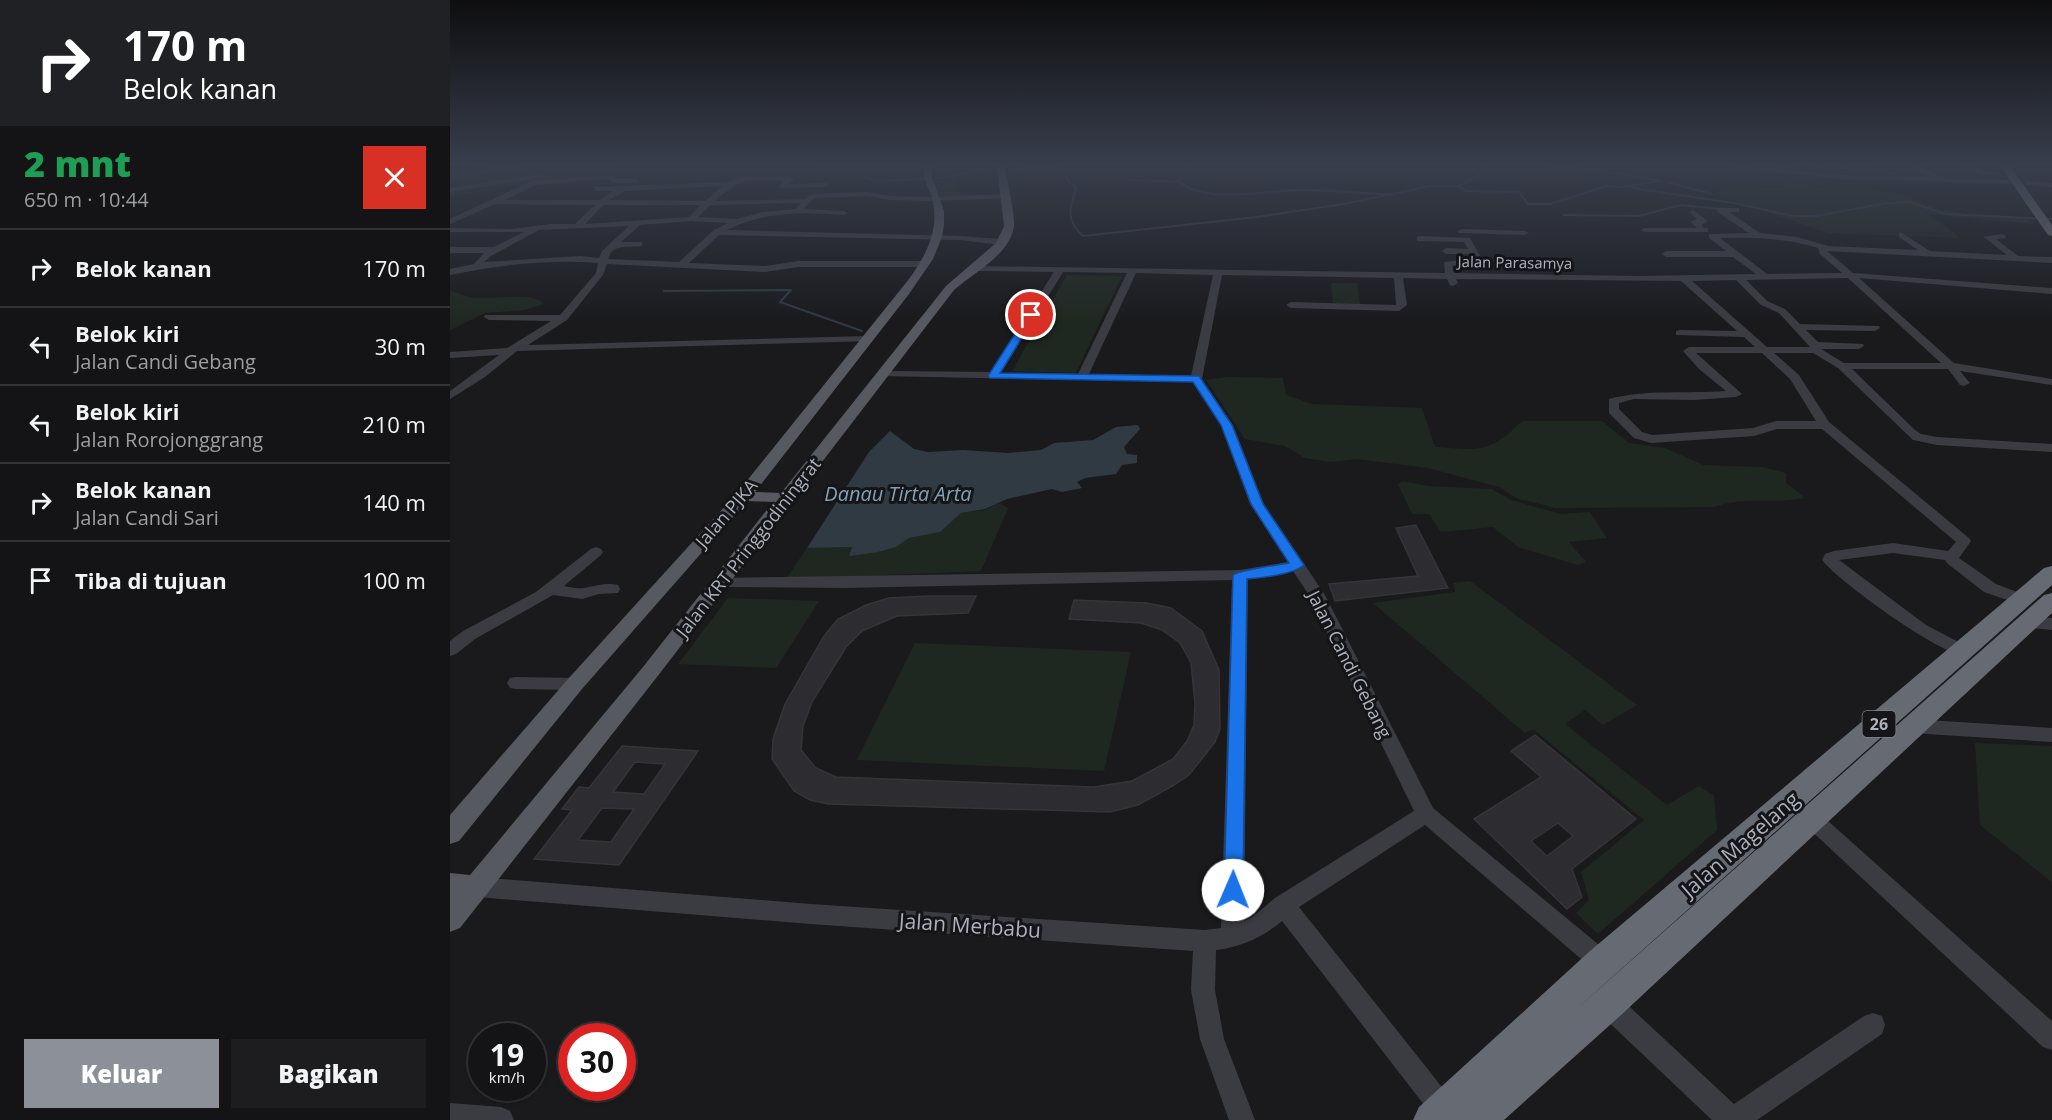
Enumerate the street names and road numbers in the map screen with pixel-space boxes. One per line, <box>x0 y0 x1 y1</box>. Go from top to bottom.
street label: Jalan Parasamya <box>1456 251 1572 273</box>
street label: Jalan KRT Pringgodiningrat <box>669 452 826 643</box>
street label: Jalan PJKA <box>688 473 763 554</box>
street label: Jalan Candi Gebang <box>1301 584 1398 742</box>
road number: 26 <box>1862 711 1896 737</box>
street label: Jalan Magelang <box>1674 785 1805 904</box>
street label: Jalan Merbabu <box>896 906 1042 944</box>

